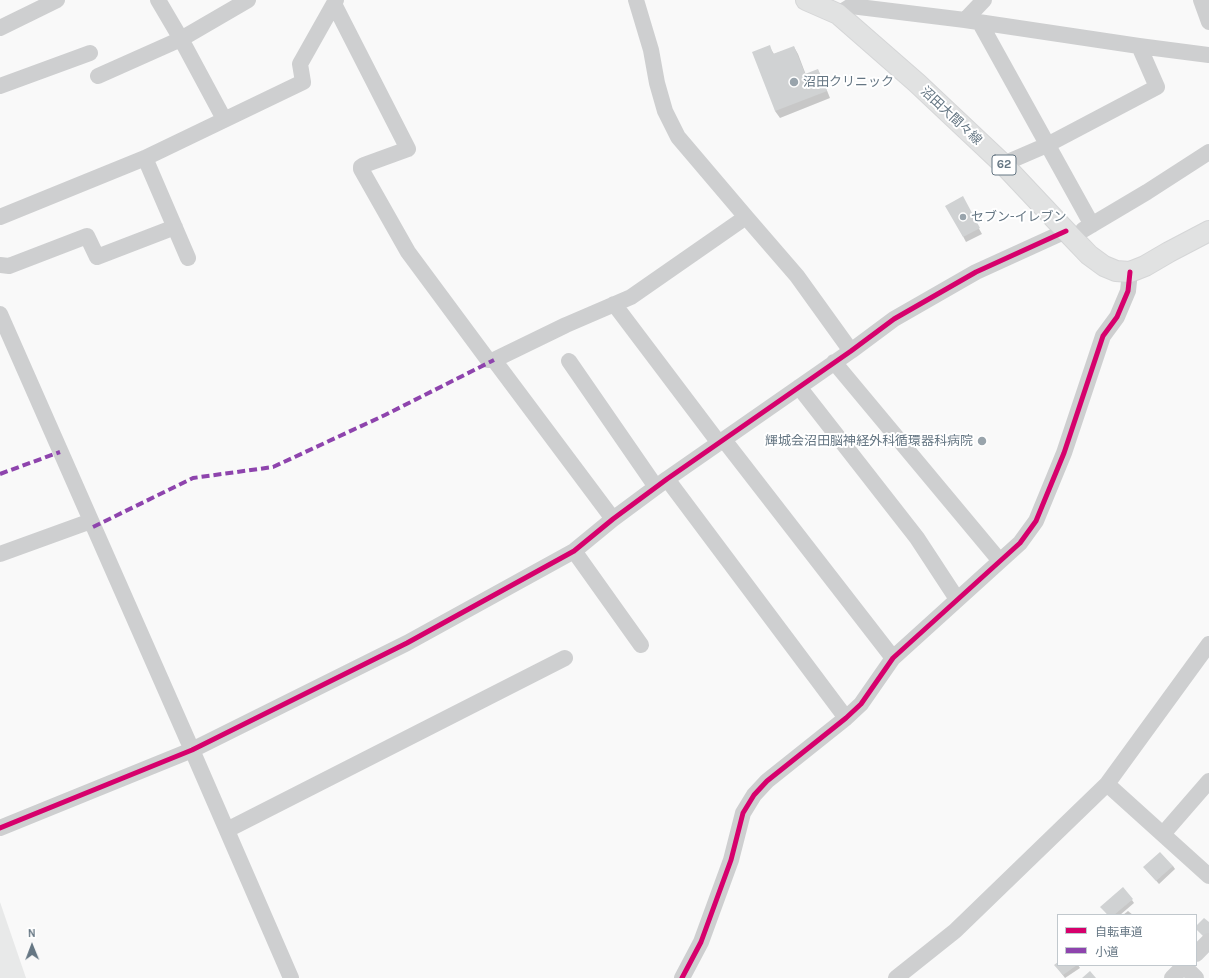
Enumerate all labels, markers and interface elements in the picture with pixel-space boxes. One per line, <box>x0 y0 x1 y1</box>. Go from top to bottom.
place label: 沼田クリニック <box>803 74 894 90</box>
marker: 沼田クリニック <box>788 76 800 88</box>
street label: 沼田大間々線 <box>917 84 985 148</box>
road number: 62 <box>992 155 1016 175</box>
place label: セブン-イレブン <box>971 209 1067 225</box>
marker: セブン-イレブン <box>958 212 968 222</box>
place label: 輝城会沼田脳神経外科循環器科病院 <box>765 433 973 449</box>
marker: 輝城会沼田脳神経外科循環器科病院 <box>976 435 988 447</box>
legend <box>1057 914 1197 966</box>
text: 自転車道 <box>1095 925 1143 939</box>
north arrow <box>12 926 52 966</box>
text: N <box>28 927 36 940</box>
text: 小道 <box>1095 945 1119 959</box>

